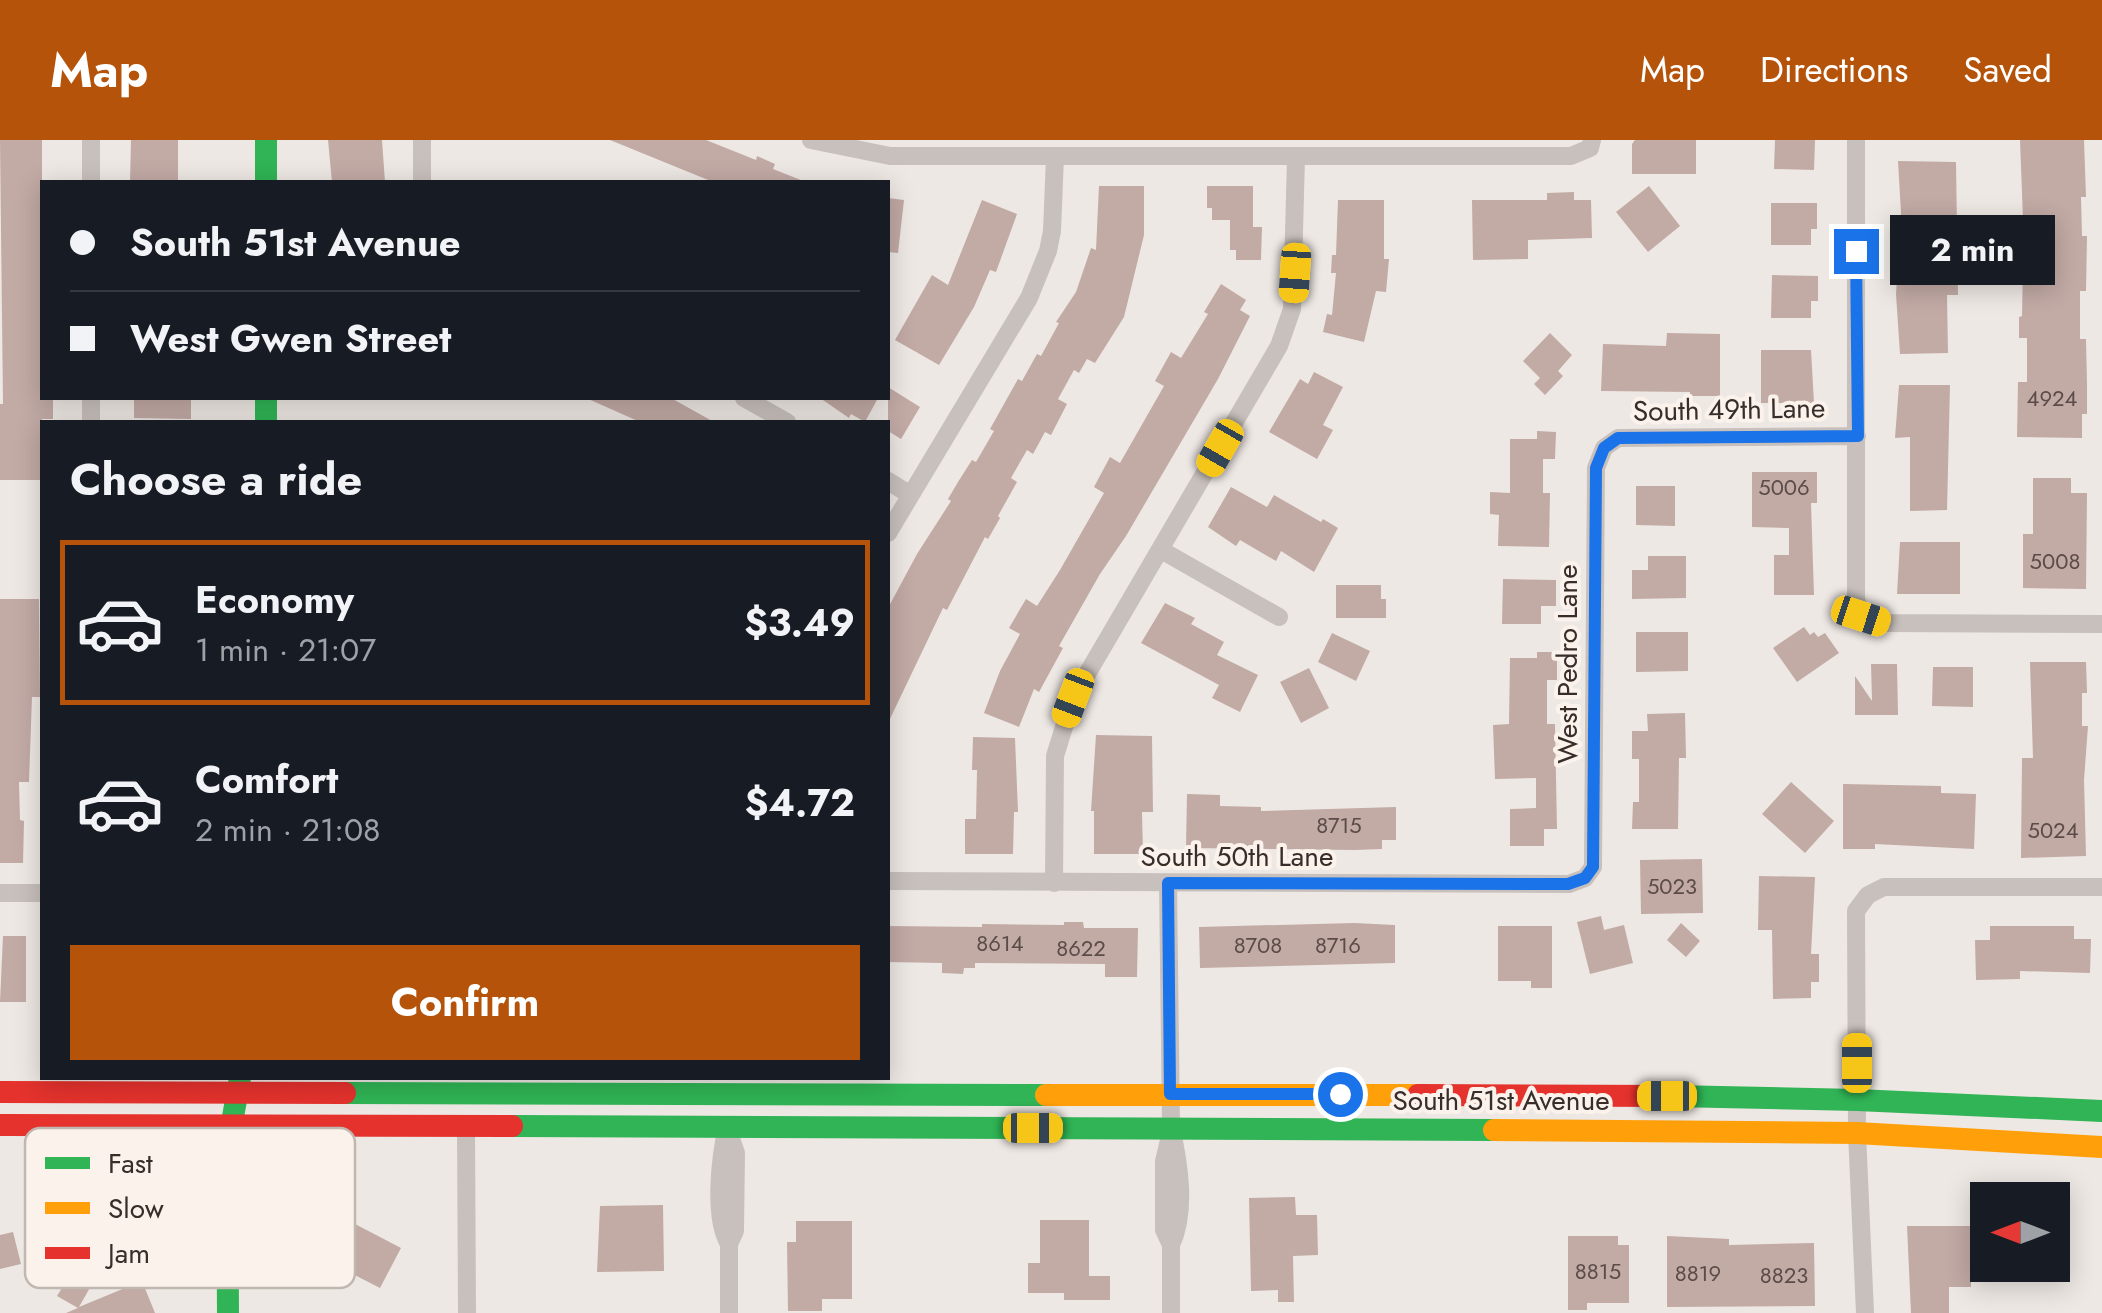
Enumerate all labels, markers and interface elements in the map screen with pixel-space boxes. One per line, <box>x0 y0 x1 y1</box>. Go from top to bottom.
text: Map <box>50 36 148 105</box>
text: Map <box>1640 45 1705 95</box>
text: Directions <box>1760 45 1908 95</box>
text: Saved <box>1963 45 2052 95</box>
text: South 51st Avenue <box>130 215 461 270</box>
callout: 2 min <box>1891 216 2056 286</box>
text: 2 min <box>1930 227 2015 273</box>
route end <box>1834 229 1879 274</box>
car <box>1278 242 1312 304</box>
text: West Gwen Street <box>130 311 451 366</box>
house number: 4924 <box>2027 382 2078 414</box>
street label: South 49th Lane <box>1632 387 1826 432</box>
car <box>1192 415 1248 481</box>
text: Choose a ride <box>70 447 362 512</box>
house number: 5006 <box>1758 471 1810 503</box>
house number: 5008 <box>2030 545 2080 577</box>
street label: West Pedro Lane <box>1547 564 1588 764</box>
text: Economy <box>195 572 354 627</box>
icon: car <box>75 578 165 668</box>
car <box>1828 592 1894 640</box>
text: $3.49 <box>744 595 855 650</box>
text: 1 min · 21:07 <box>195 627 376 673</box>
car <box>1048 665 1098 731</box>
text: Comfort <box>195 752 338 807</box>
icon: car <box>75 758 165 848</box>
text: $4.72 <box>745 775 855 830</box>
text: 2 min · 21:08 <box>195 807 381 853</box>
house number: 8715 <box>1316 809 1362 841</box>
house number: 5024 <box>2028 814 2079 846</box>
street label: South 50th Lane <box>1141 836 1333 877</box>
house number: 5023 <box>1647 870 1697 902</box>
house number: 8614 <box>976 927 1024 959</box>
house number: 8708 <box>1234 929 1282 961</box>
house number: 8716 <box>1315 929 1361 961</box>
house number: 8622 <box>1056 932 1106 964</box>
button: Confirm <box>70 945 860 1060</box>
car <box>1842 1033 1872 1093</box>
route start <box>1318 1072 1363 1117</box>
street label: South 51st Avenue <box>1392 1080 1610 1121</box>
car <box>1637 1081 1697 1111</box>
car <box>1003 1113 1063 1143</box>
legend <box>25 1128 355 1288</box>
text: Fast <box>108 1143 153 1184</box>
north arrow <box>1970 1182 2070 1282</box>
map controls <box>1970 1182 2070 1282</box>
text: Slow <box>108 1188 164 1229</box>
text: Jam <box>104 1233 150 1274</box>
house number: 8815 <box>1575 1255 1621 1287</box>
house number: 8819 <box>1675 1257 1721 1289</box>
house number: 8823 <box>1760 1259 1808 1291</box>

